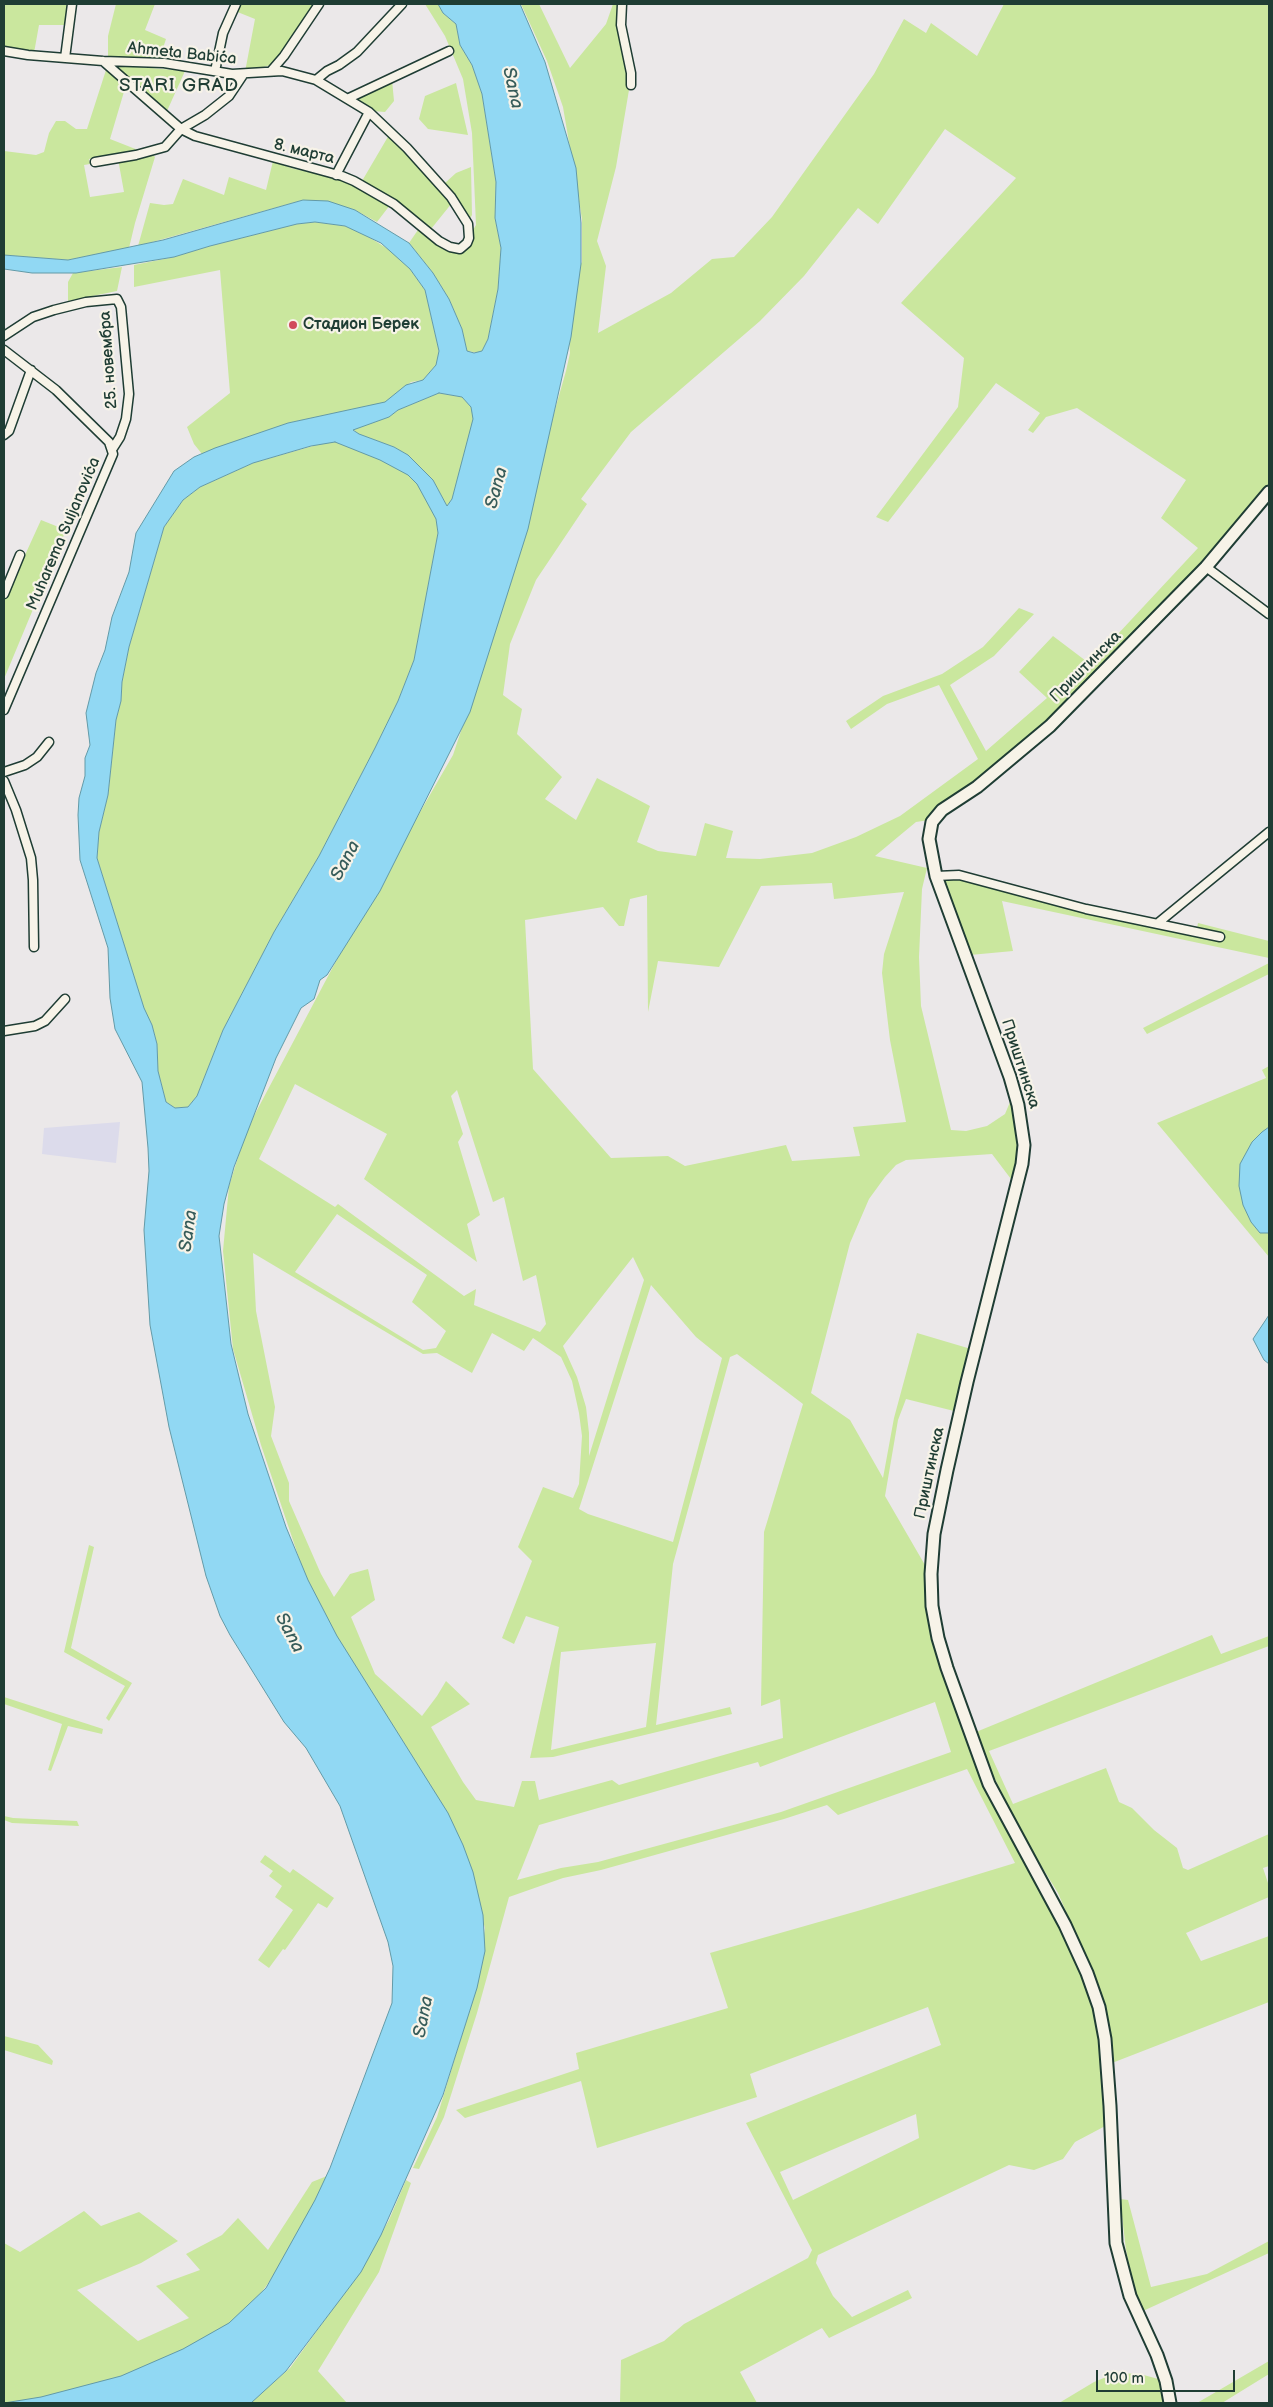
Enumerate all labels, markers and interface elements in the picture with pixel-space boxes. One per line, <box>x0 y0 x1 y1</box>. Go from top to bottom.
street label: Ahmeta Babića <box>127 39 237 69</box>
water label: Sana <box>497 65 527 111</box>
district label: STARI GRAD <box>118 75 240 97</box>
street label: 8. марта <box>272 135 336 169</box>
street label: 25. новембра <box>96 310 122 410</box>
place label: Стадион Берек <box>303 315 419 335</box>
marker: Стадион Берек <box>287 319 299 331</box>
street label: Muharema Suljanovića <box>23 455 105 613</box>
water label: Sana <box>481 465 513 511</box>
street label: Приштинска <box>1046 627 1126 707</box>
water label: Sana <box>327 837 365 885</box>
street label: Приштинска <box>996 1017 1044 1111</box>
water label: Sana <box>175 1209 203 1253</box>
street label: Приштинска <box>911 1425 949 1521</box>
water label: Sana <box>270 1609 308 1657</box>
water label: Sana <box>409 1994 439 2040</box>
scale bar <box>1098 2360 1237 2392</box>
text: 100 m <box>1104 2369 1144 2388</box>

